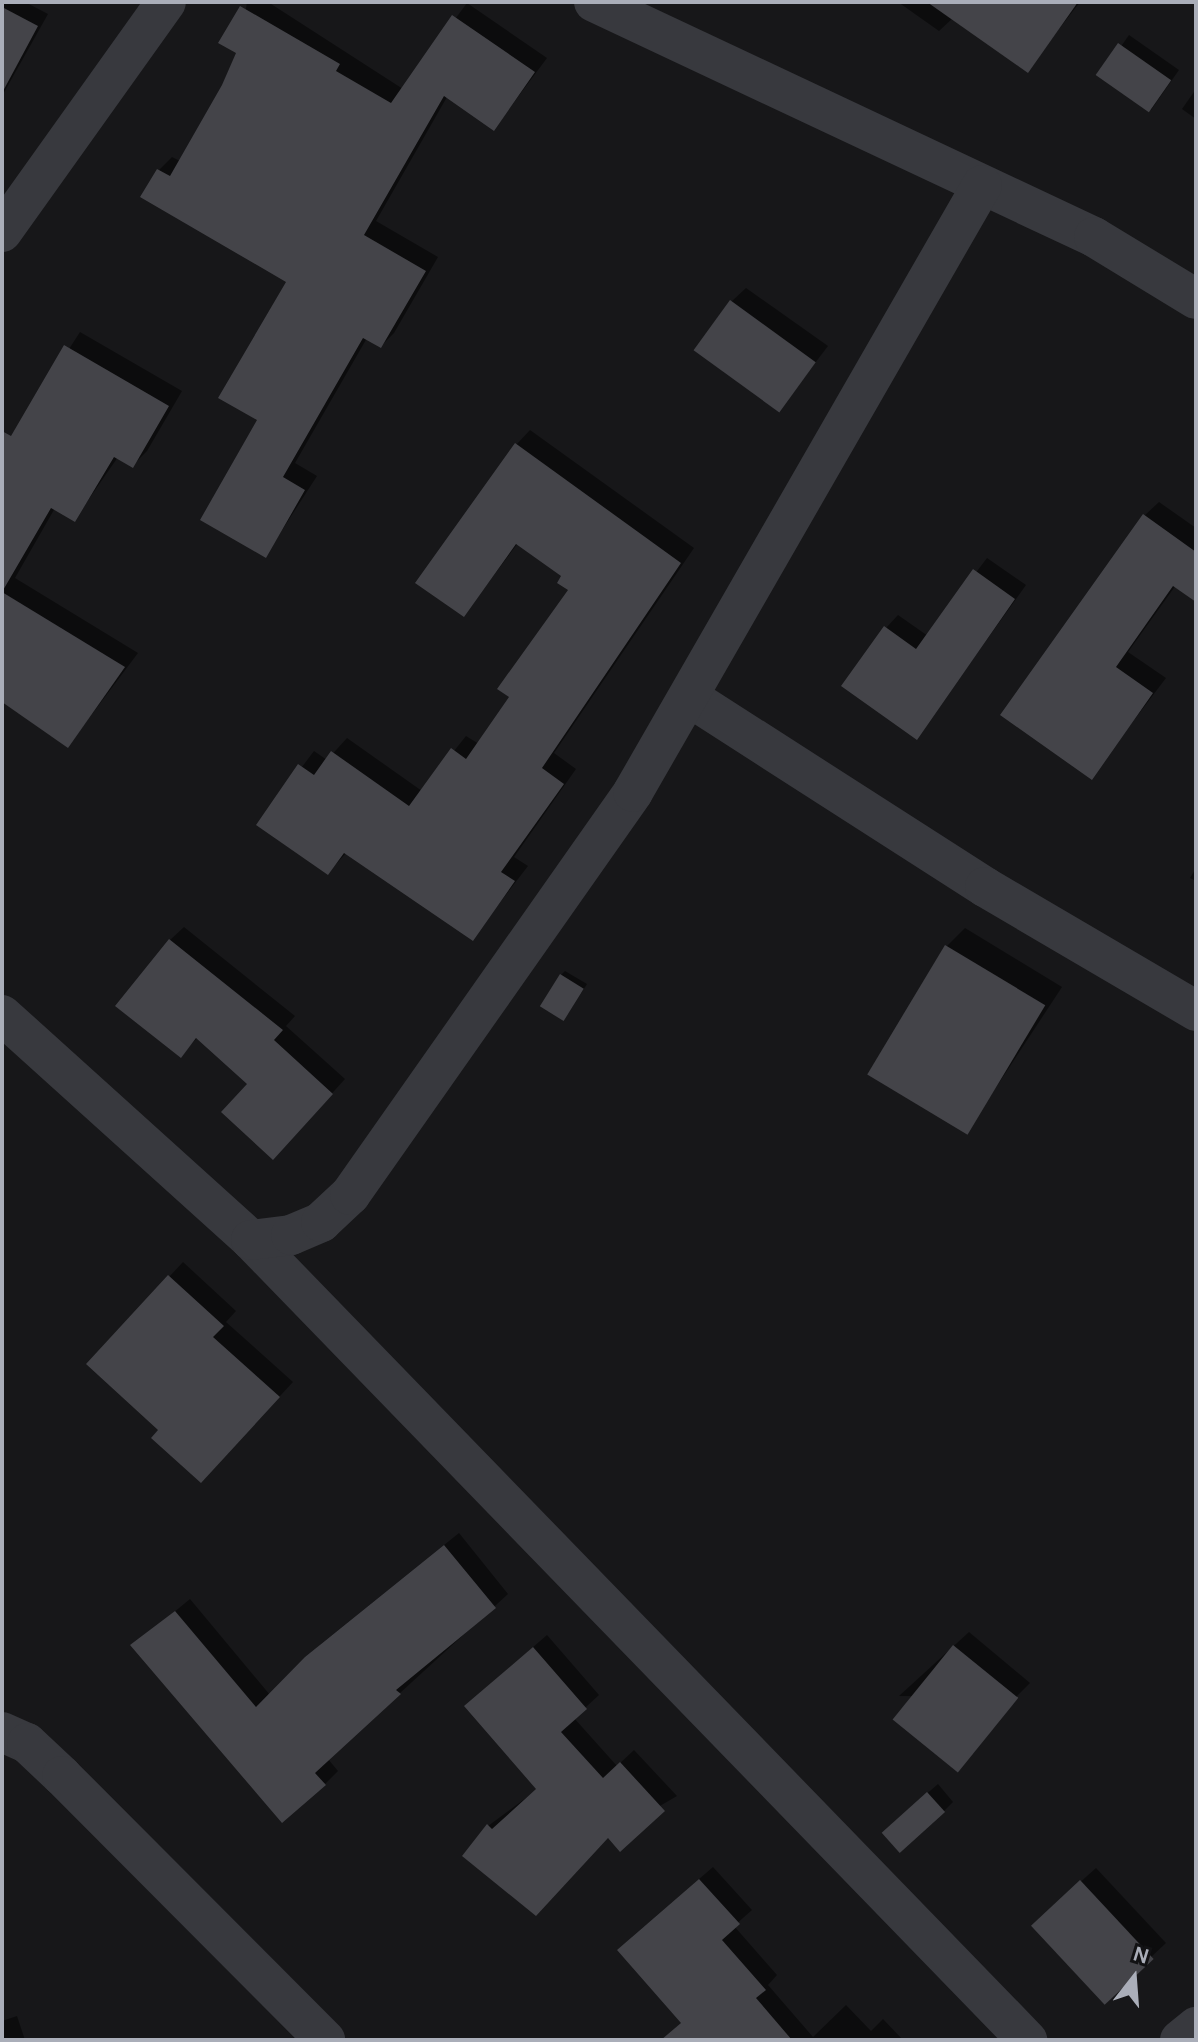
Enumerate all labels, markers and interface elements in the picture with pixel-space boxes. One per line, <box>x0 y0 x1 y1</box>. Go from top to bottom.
north arrow <box>1094 1938 1174 2018</box>
text: N <box>1130 1940 1152 1970</box>

